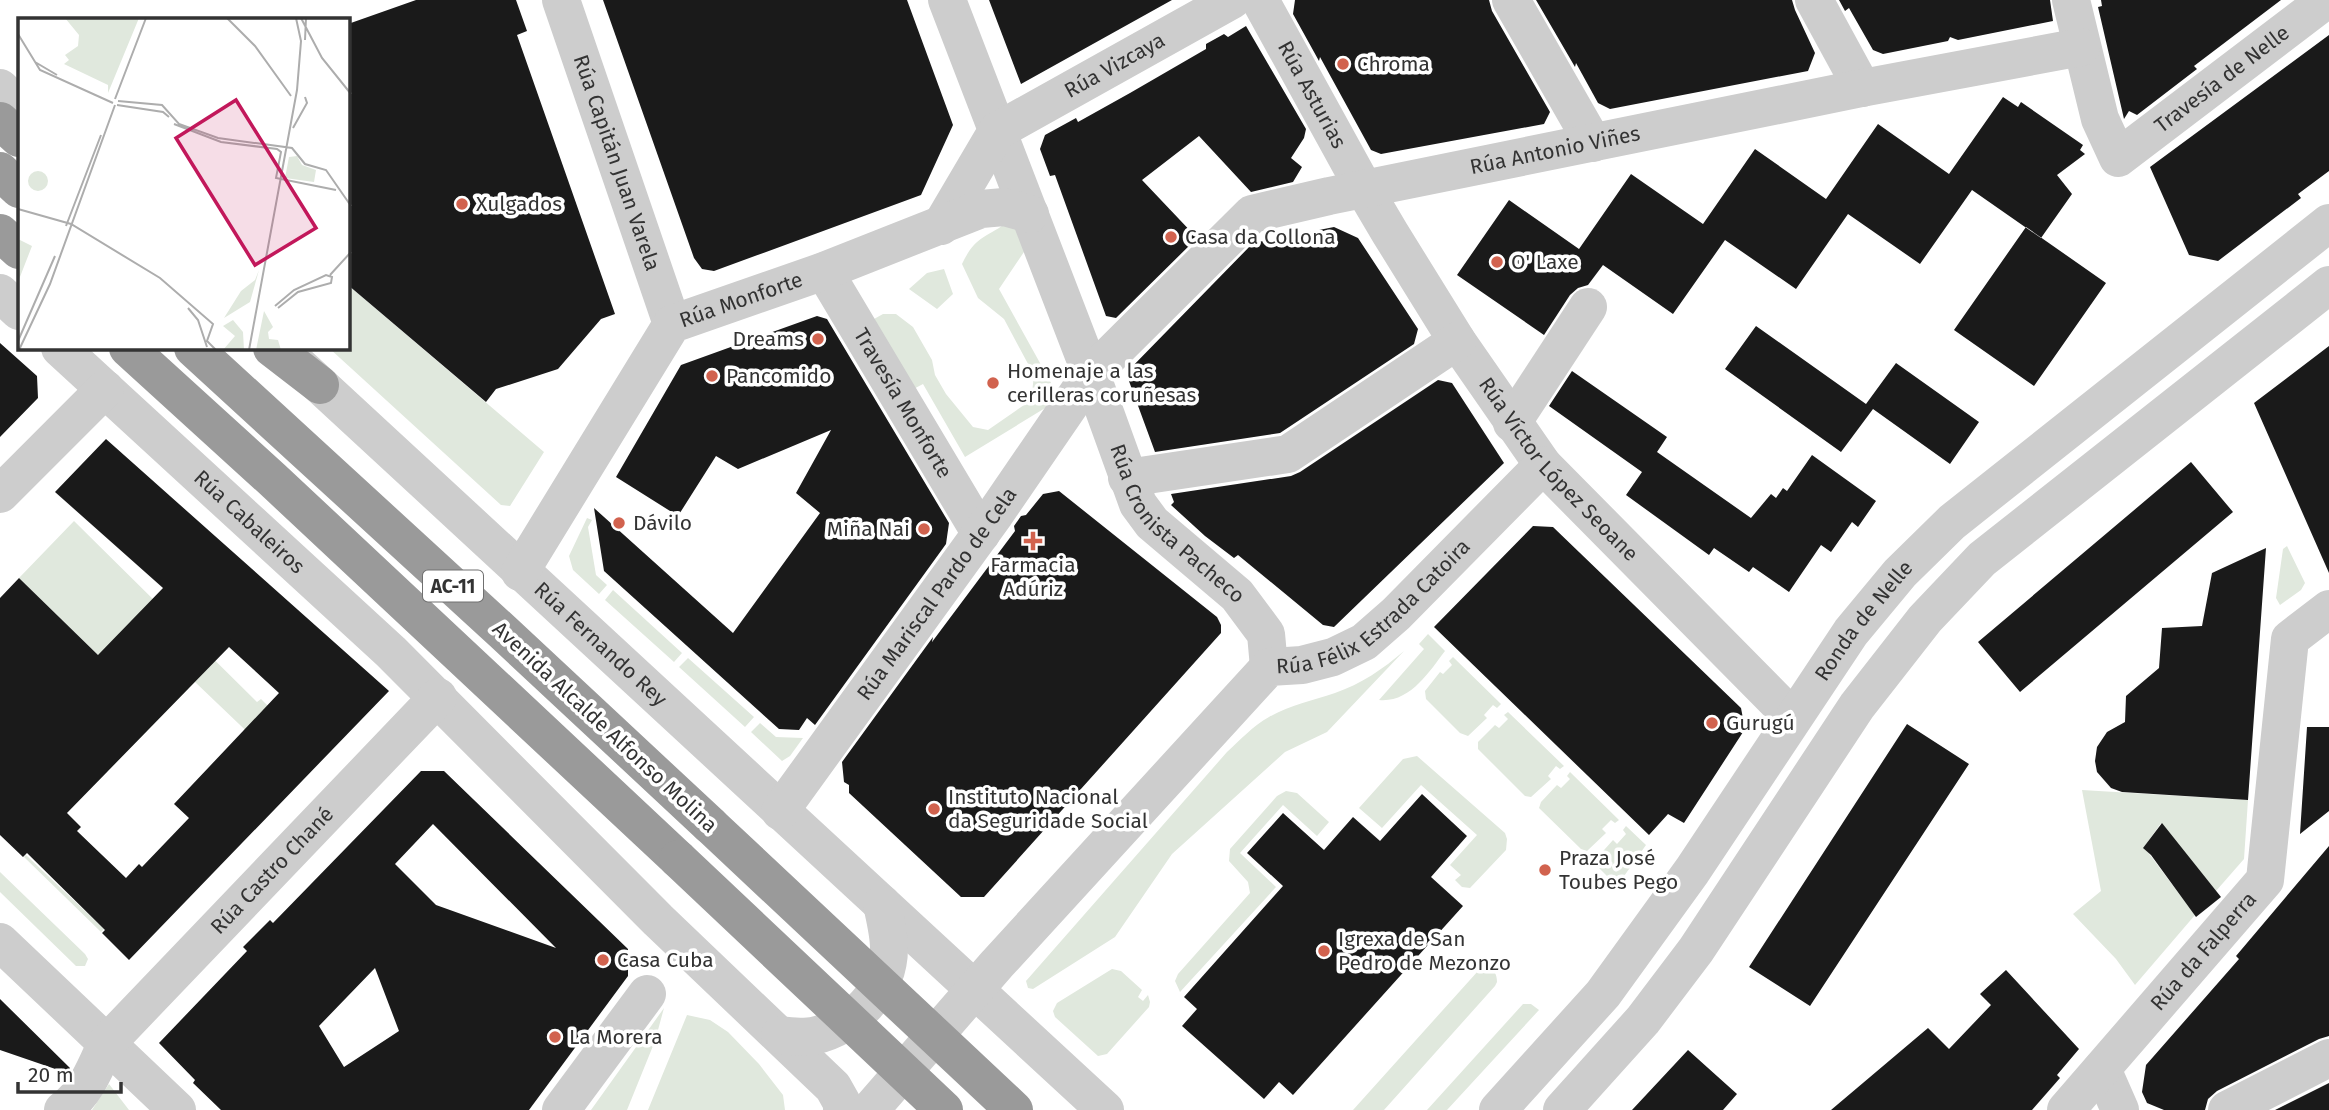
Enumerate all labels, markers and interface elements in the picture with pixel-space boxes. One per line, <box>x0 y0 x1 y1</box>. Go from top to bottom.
inset map <box>18 18 350 350</box>
street label: Travesía de Nelle <box>2150 20 2294 138</box>
street label: Rúa Vizcaya <box>1060 27 1169 104</box>
street label: Rúa Asturias <box>1272 36 1352 153</box>
street label: Rúa Capitán Juan Varela <box>568 51 666 274</box>
place label: Chroma <box>1357 51 1430 77</box>
marker: Chroma <box>1335 56 1351 72</box>
street label: Rúa Antonio Viñes <box>1468 120 1643 180</box>
place label: Xulgados <box>476 191 562 217</box>
marker: Xulgados <box>454 196 470 212</box>
place label: Casa da Collona <box>1185 224 1336 250</box>
marker: Casa da Collona <box>1163 229 1179 245</box>
place label: O' Laxe <box>1511 249 1579 275</box>
marker: O' Laxe <box>1489 254 1505 270</box>
street label: Rúa Monforte <box>676 266 806 333</box>
street label: Travesía Monforte <box>848 324 958 483</box>
place label: Dreams <box>733 326 804 352</box>
marker: Dreams <box>810 331 826 347</box>
place label: Homenaje a las cerilleras coruñesas <box>1007 358 1196 408</box>
place label: Pancomido <box>726 363 831 389</box>
marker: Pancomido <box>704 368 720 384</box>
street label: Rúa Víctor López Seoane <box>1473 372 1644 567</box>
marker: Homenaje a las cerilleras coruñesas <box>985 375 1001 391</box>
street label: Rúa Cronista Pacheco <box>1104 440 1250 609</box>
street label: Rúa Cabaleiros <box>188 464 310 579</box>
street label: Rúa Mariscal Pardo de Cela <box>851 482 1023 705</box>
place label: Dávilo <box>633 510 692 536</box>
marker: Dávilo <box>611 515 627 531</box>
place label: Miña Nai <box>827 516 910 542</box>
marker: Miña Nai <box>916 521 932 537</box>
marker: Farmacia Adúriz <box>1025 533 1041 549</box>
street label: Rúa Félix Estrada Catoira <box>1275 533 1476 680</box>
place label: Farmacia Adúriz <box>990 552 1076 602</box>
street label: Ronda de Nelle <box>1809 555 1918 686</box>
road number: AC-11 <box>423 570 483 601</box>
street label: Rúa Fernando Rey <box>529 576 673 712</box>
street label: Avenida Alcalde Alfonso Molina <box>487 616 723 838</box>
place label: Gurugú <box>1726 710 1795 736</box>
marker: Gurugú <box>1704 715 1720 731</box>
place label: Instituto Nacional da Seguridade Social <box>948 784 1148 834</box>
street label: Rúa Castro Chané <box>205 801 339 940</box>
marker: Instituto Nacional da Seguridade Social <box>926 801 942 817</box>
place label: Praza José Toubes Pego <box>1559 845 1678 895</box>
marker: Praza José Toubes Pego <box>1537 862 1553 878</box>
street label: Rúa da Falperra <box>2145 886 2262 1016</box>
place label: Igrexa de San Pedro de Mezonzo <box>1338 926 1511 976</box>
marker: Igrexa de San Pedro de Mezonzo <box>1316 943 1332 959</box>
place label: Casa Cuba <box>617 947 714 973</box>
marker: Casa Cuba <box>595 952 611 968</box>
place label: La Morera <box>569 1024 663 1050</box>
marker: La Morera <box>547 1029 563 1045</box>
scale bar <box>18 1050 121 1094</box>
text: 20 m <box>28 1062 74 1088</box>

